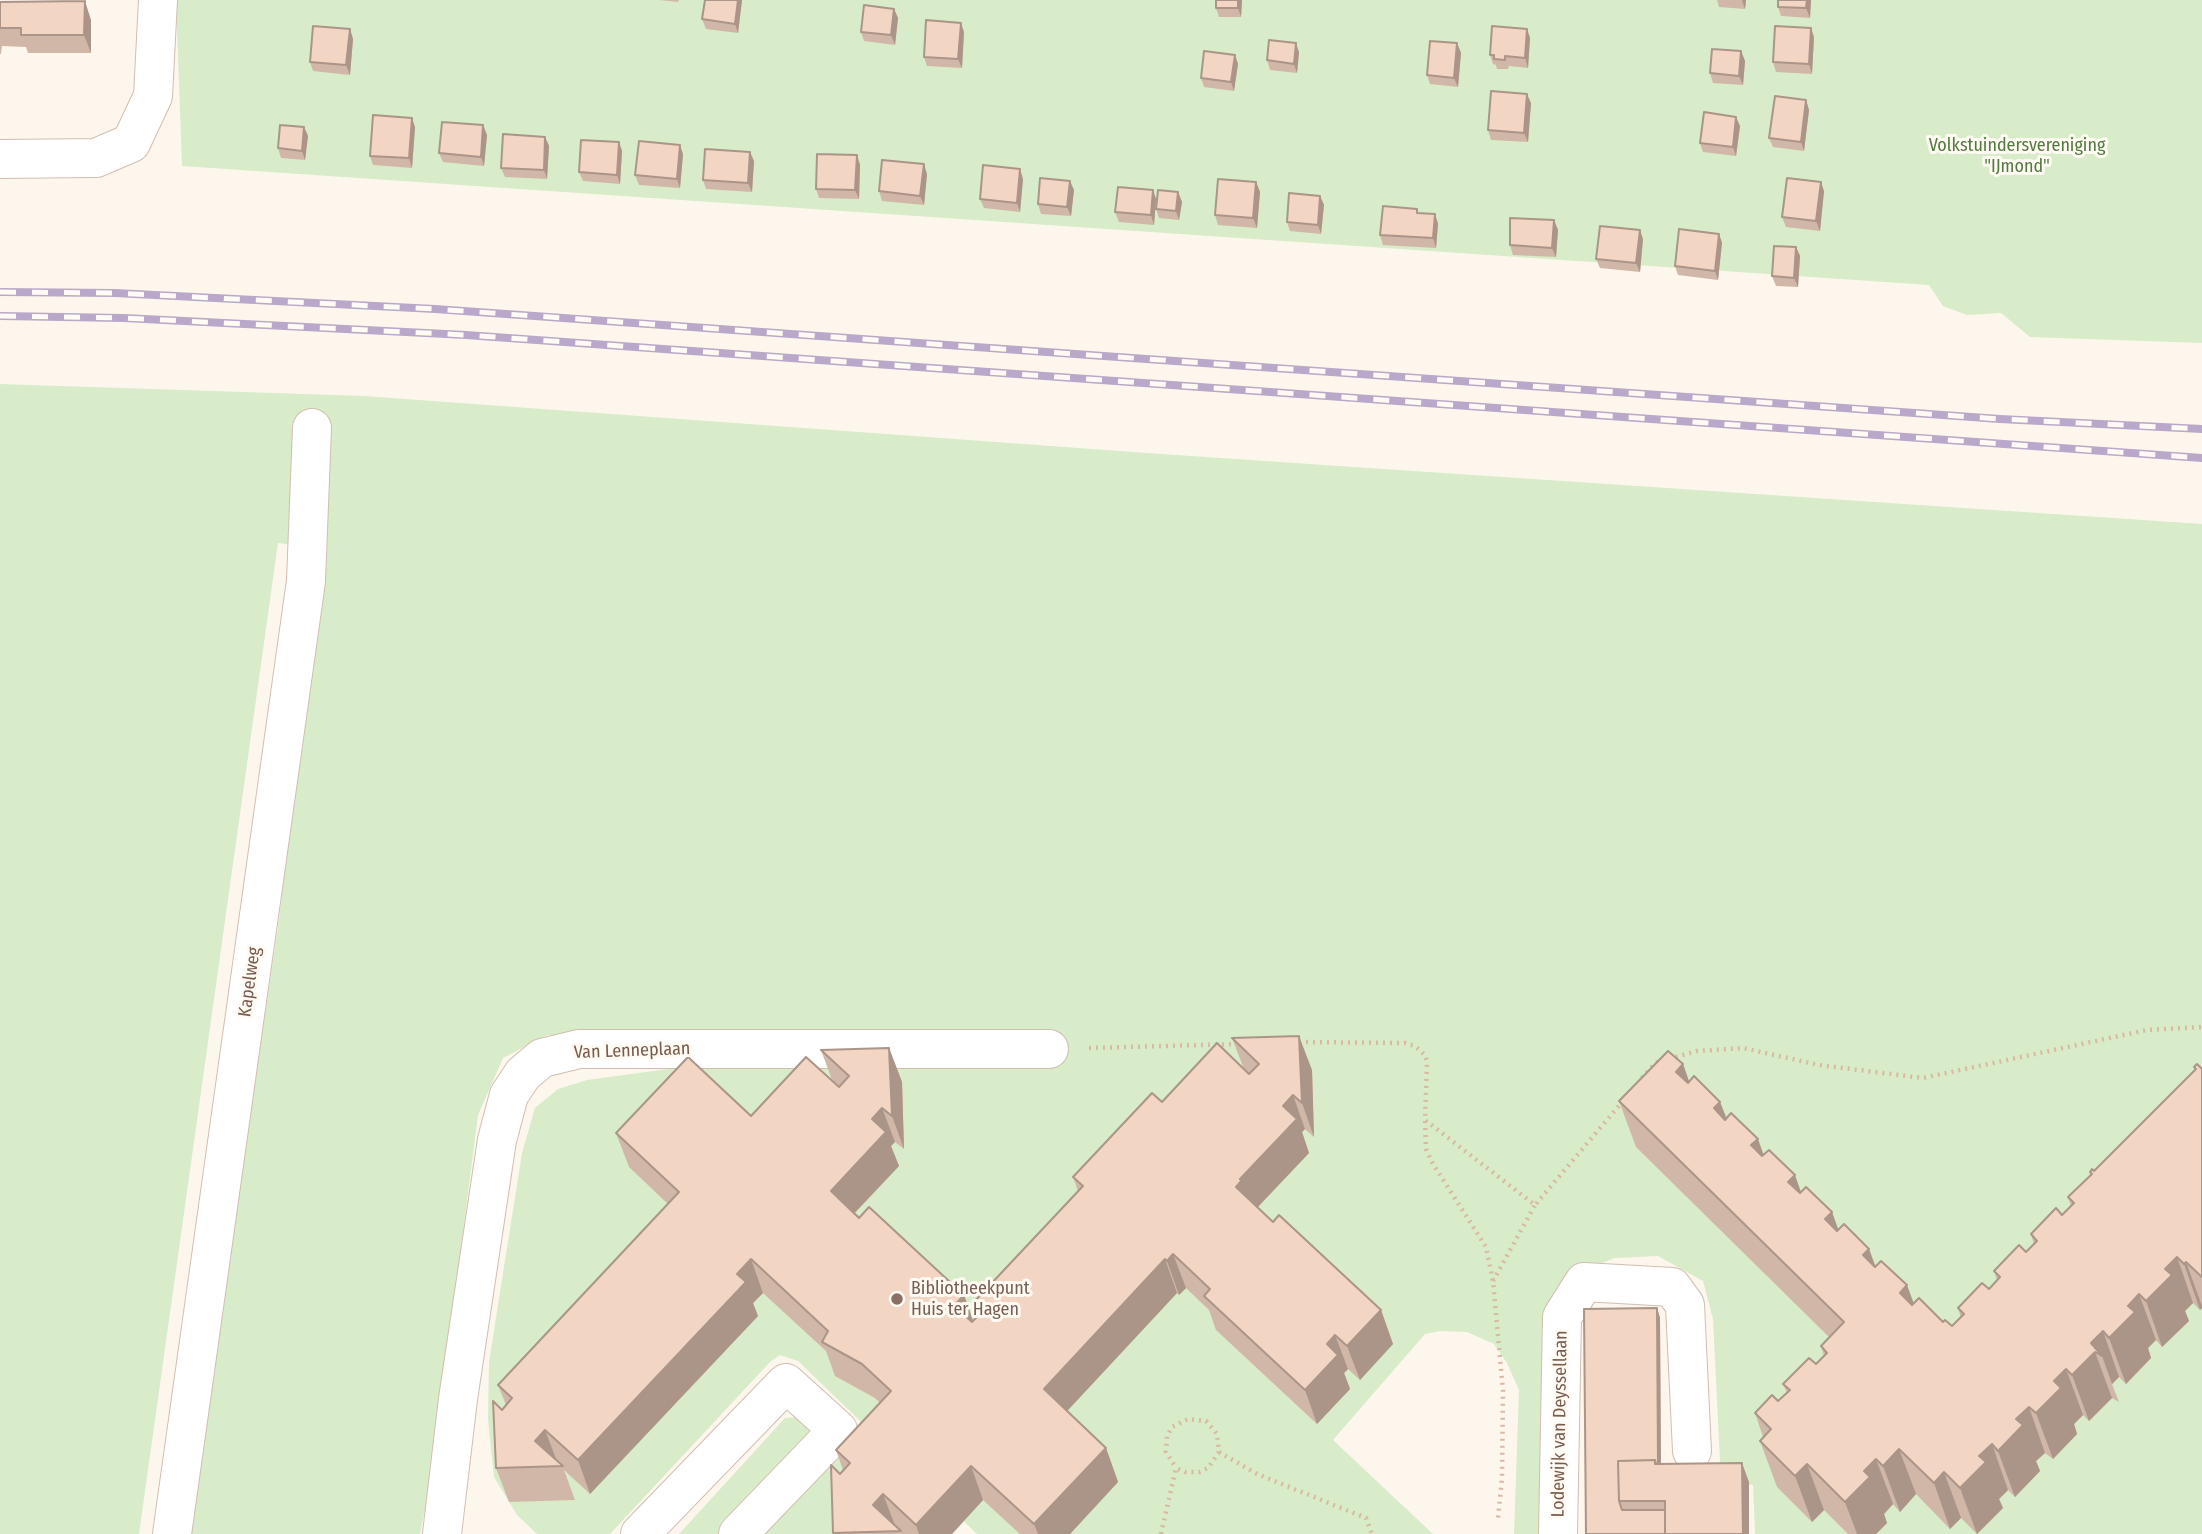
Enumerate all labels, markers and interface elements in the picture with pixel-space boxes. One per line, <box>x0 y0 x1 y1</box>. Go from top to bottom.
park label: Volkstuindersvereniging "IJmond" <box>1929 135 2105 178</box>
street label: Kapelweg <box>234 946 266 1018</box>
street label: Van Lenneplaan <box>573 1038 691 1064</box>
place label: Bibliotheekpunt Huis ter Hagen <box>911 1278 1030 1320</box>
marker: Bibliotheekpunt Huis ter Hagen <box>889 1291 905 1307</box>
street label: Lodewijk van Deyssellaan <box>1548 1330 1572 1518</box>

